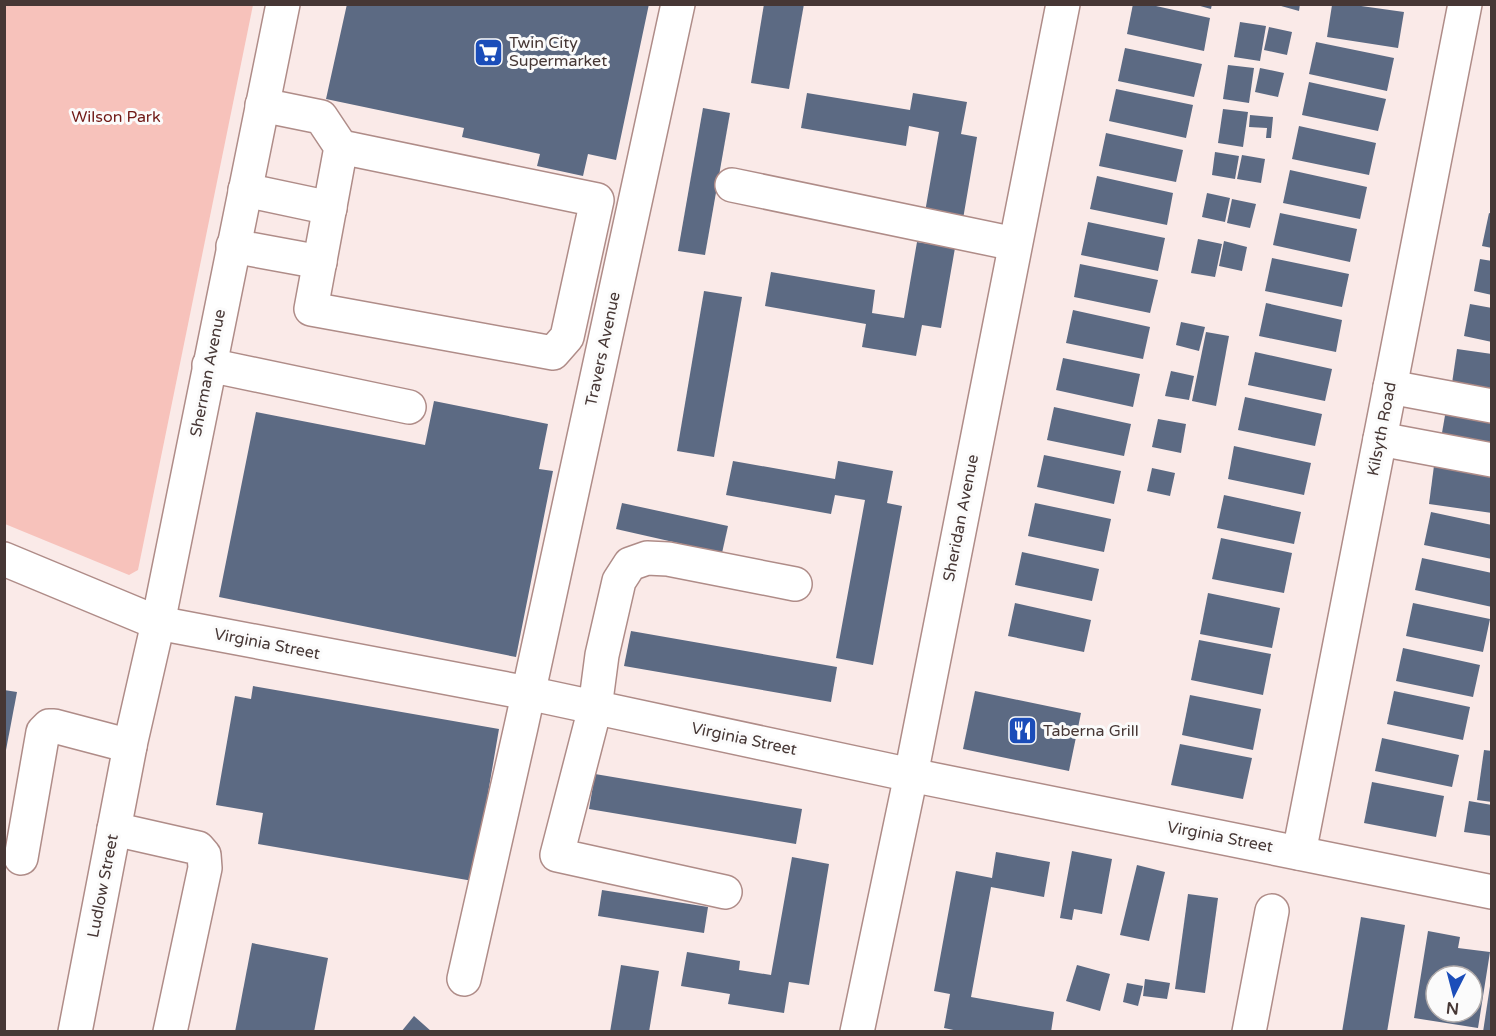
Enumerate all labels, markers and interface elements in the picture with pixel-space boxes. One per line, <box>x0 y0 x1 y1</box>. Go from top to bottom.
place label: Twin City Supermarket <box>509 33 607 71</box>
supermarket icon: Twin City Supermarket <box>472 36 504 68</box>
park label: Wilson Park <box>71 107 161 127</box>
street label: Travers Avenue <box>581 290 625 408</box>
street label: Sherman Avenue <box>186 308 230 438</box>
street label: Kilsyth Road <box>1363 380 1401 478</box>
street label: Sheridan Avenue <box>939 453 983 583</box>
street label: Virginia Street <box>212 624 322 664</box>
restaurant icon: Taberna Grill <box>1006 715 1038 747</box>
street label: Virginia Street <box>689 718 799 760</box>
place label: Taberna Grill <box>1043 721 1139 741</box>
street label: Virginia Street <box>1165 817 1275 857</box>
street label: Ludlow Street <box>83 832 123 940</box>
north arrow <box>1424 964 1484 1024</box>
text: N <box>1445 997 1460 1019</box>

